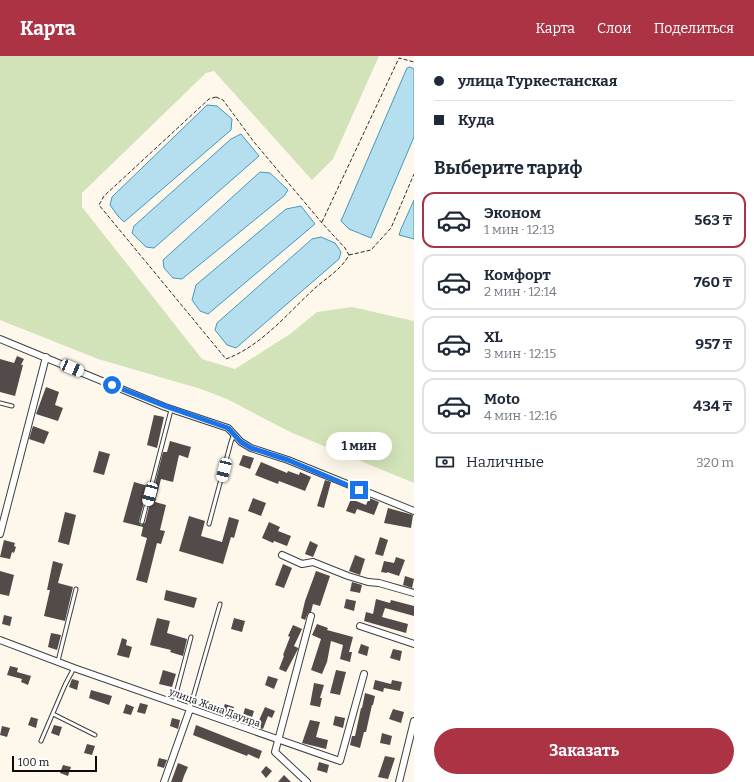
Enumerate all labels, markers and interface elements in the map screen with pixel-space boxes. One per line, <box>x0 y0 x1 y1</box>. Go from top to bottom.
text: Карта <box>20 17 76 40</box>
text: Карта <box>535 20 575 37</box>
text: Слои <box>597 20 632 37</box>
text: Поделиться <box>654 20 734 37</box>
text: улица Туркестанская <box>458 72 617 90</box>
text: Куда <box>458 111 495 129</box>
text: Выберите тариф <box>434 157 582 179</box>
icon: car <box>436 202 472 238</box>
text: Эконом <box>484 204 541 222</box>
text: 563 ₸ <box>694 211 732 229</box>
text: 1 мин · 12:13 <box>484 222 555 237</box>
icon: car <box>436 264 472 300</box>
text: Комфорт <box>484 266 551 284</box>
text: 760 ₸ <box>694 273 732 291</box>
text: 2 мин · 12:14 <box>484 284 557 299</box>
icon: car <box>436 326 472 362</box>
text: XL <box>484 328 503 346</box>
text: 957 ₸ <box>695 335 732 353</box>
text: 3 мин · 12:15 <box>484 346 556 361</box>
car <box>59 358 85 378</box>
route start <box>103 376 121 394</box>
icon: car <box>436 388 472 424</box>
text: Moto <box>484 390 520 408</box>
text: 434 ₸ <box>693 397 732 415</box>
text: 4 мин · 12:16 <box>484 408 557 423</box>
callout: 1 мин <box>326 432 392 460</box>
text: 1 мин <box>341 438 377 453</box>
icon: cash <box>434 451 456 473</box>
text: Наличные <box>466 453 544 471</box>
text: 320 m <box>696 455 734 470</box>
car <box>215 457 233 483</box>
car <box>141 481 159 507</box>
route end <box>350 481 368 499</box>
street label: улица Жана Дауира <box>166 686 262 730</box>
button: Заказать <box>434 728 734 774</box>
scale bar <box>12 754 97 773</box>
text: 100 m <box>18 756 49 769</box>

